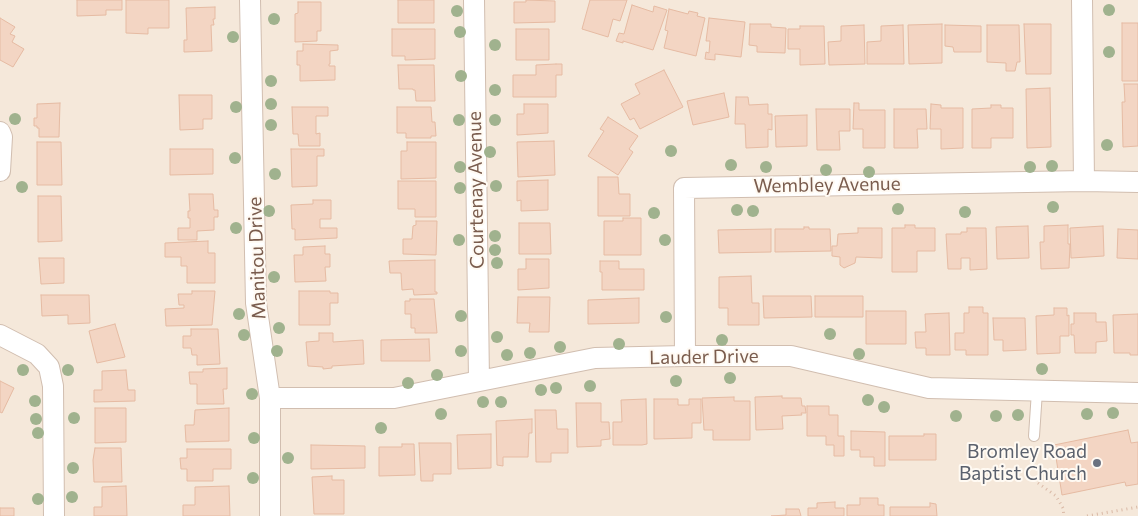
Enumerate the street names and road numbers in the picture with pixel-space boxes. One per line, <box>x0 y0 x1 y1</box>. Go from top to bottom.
street label: Courtenay Avenue <box>463 111 489 269</box>
street label: Wembley Avenue <box>753 172 901 198</box>
street label: Manitou Drive <box>243 196 271 320</box>
street label: Lauder Drive <box>649 345 759 369</box>

